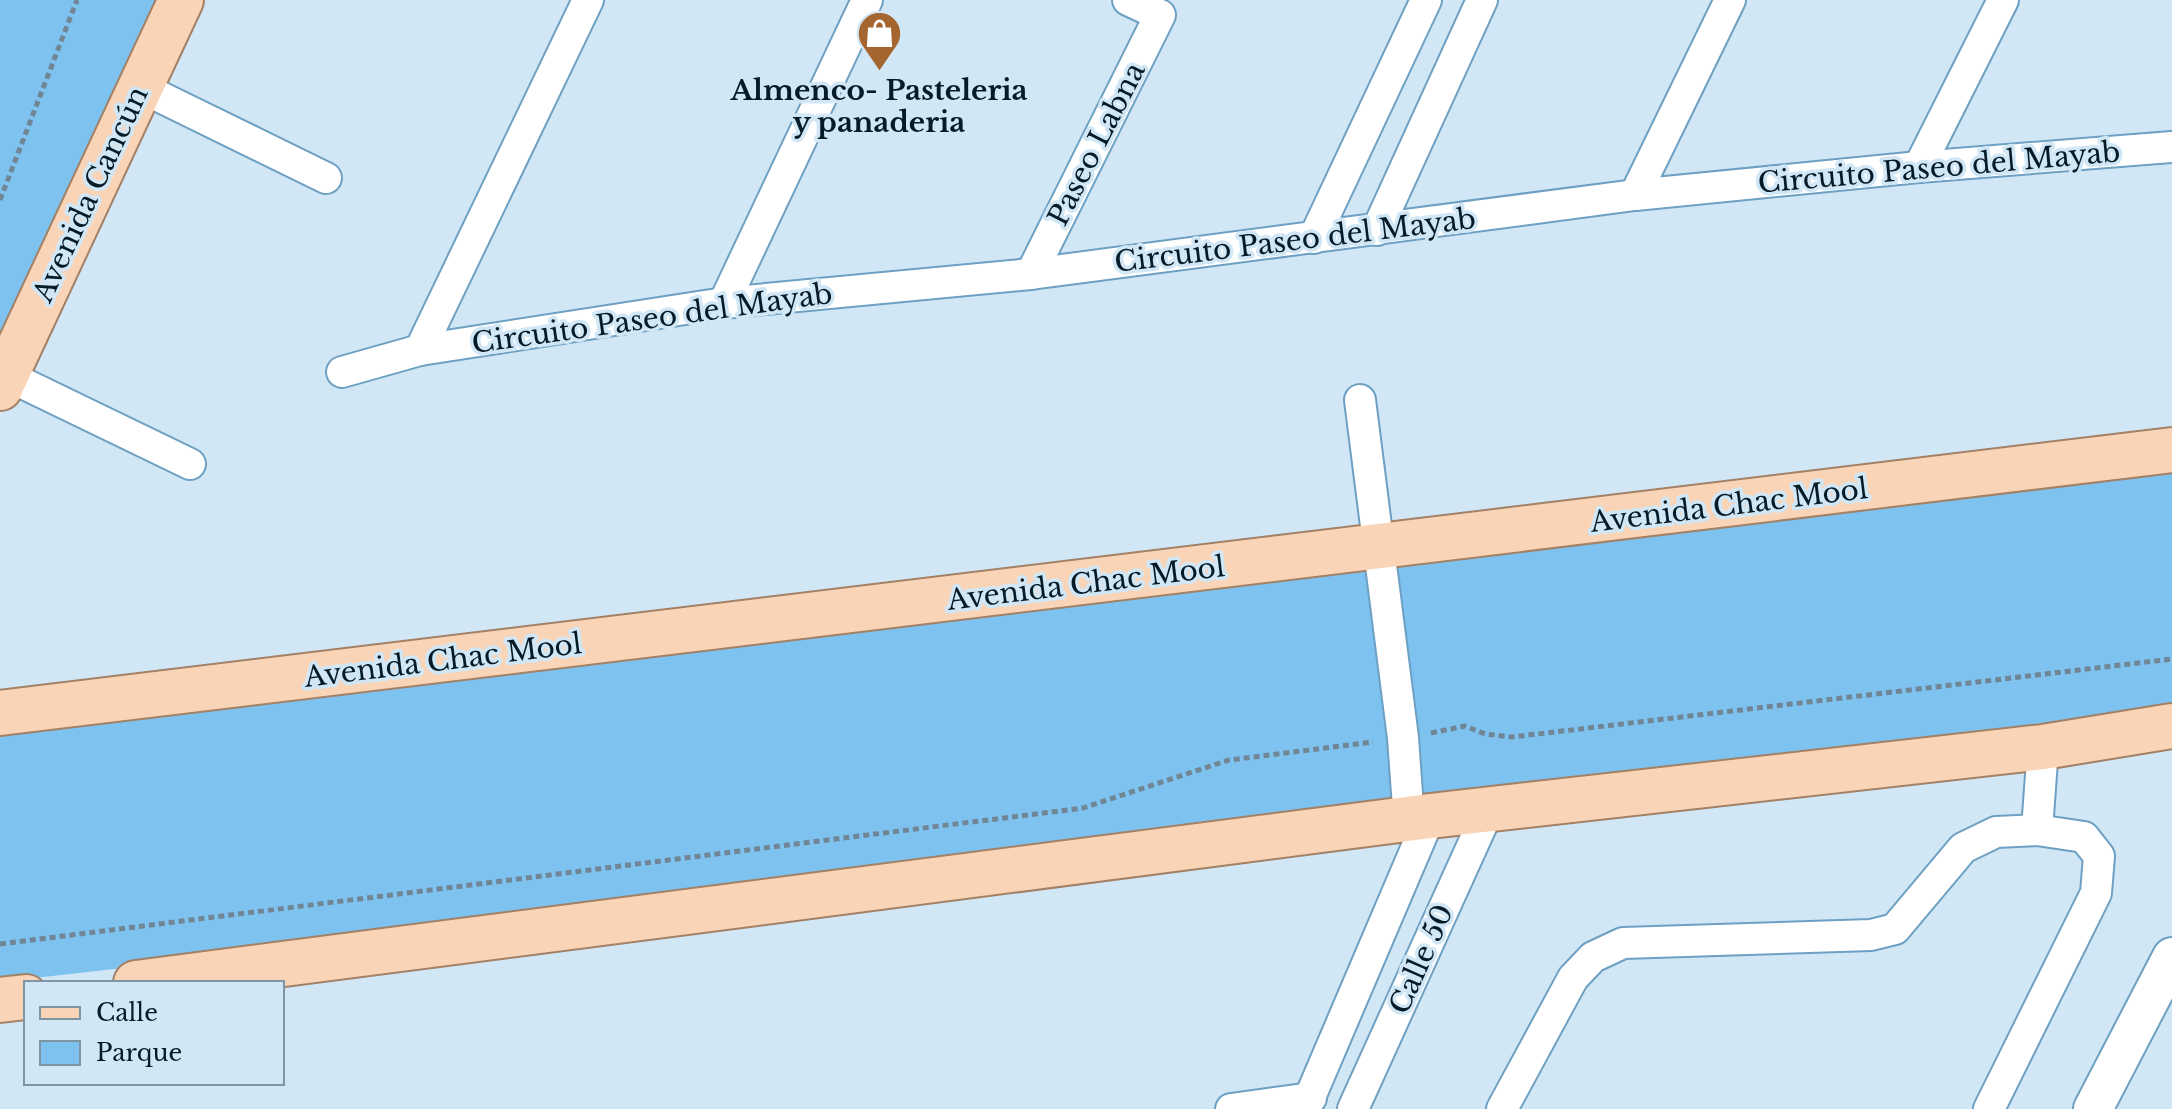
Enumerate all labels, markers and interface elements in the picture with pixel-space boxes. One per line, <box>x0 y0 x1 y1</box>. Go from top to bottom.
shop icon: Almenco- Pasteleria y panaderia <box>855 9 903 72</box>
street label: Paseo Labna <box>1040 56 1153 232</box>
place label: Almenco- Pasteleria y panaderia <box>729 73 1028 140</box>
street label: Avenida Cancún <box>25 81 156 308</box>
street label: Circuito Paseo del Mayab <box>1756 134 2122 201</box>
street label: Circuito Paseo del Mayab <box>1112 201 1478 280</box>
street label: Circuito Paseo del Mayab <box>470 276 835 361</box>
street label: Avenida Chac Mool <box>1587 471 1870 540</box>
street label: Avenida Chac Mool <box>944 549 1227 618</box>
street label: Avenida Chac Mool <box>301 626 584 695</box>
street label: Calle 50 <box>1382 899 1461 1019</box>
legend <box>24 981 284 1085</box>
text: Calle <box>96 998 158 1027</box>
text: Parque <box>96 1038 182 1067</box>

